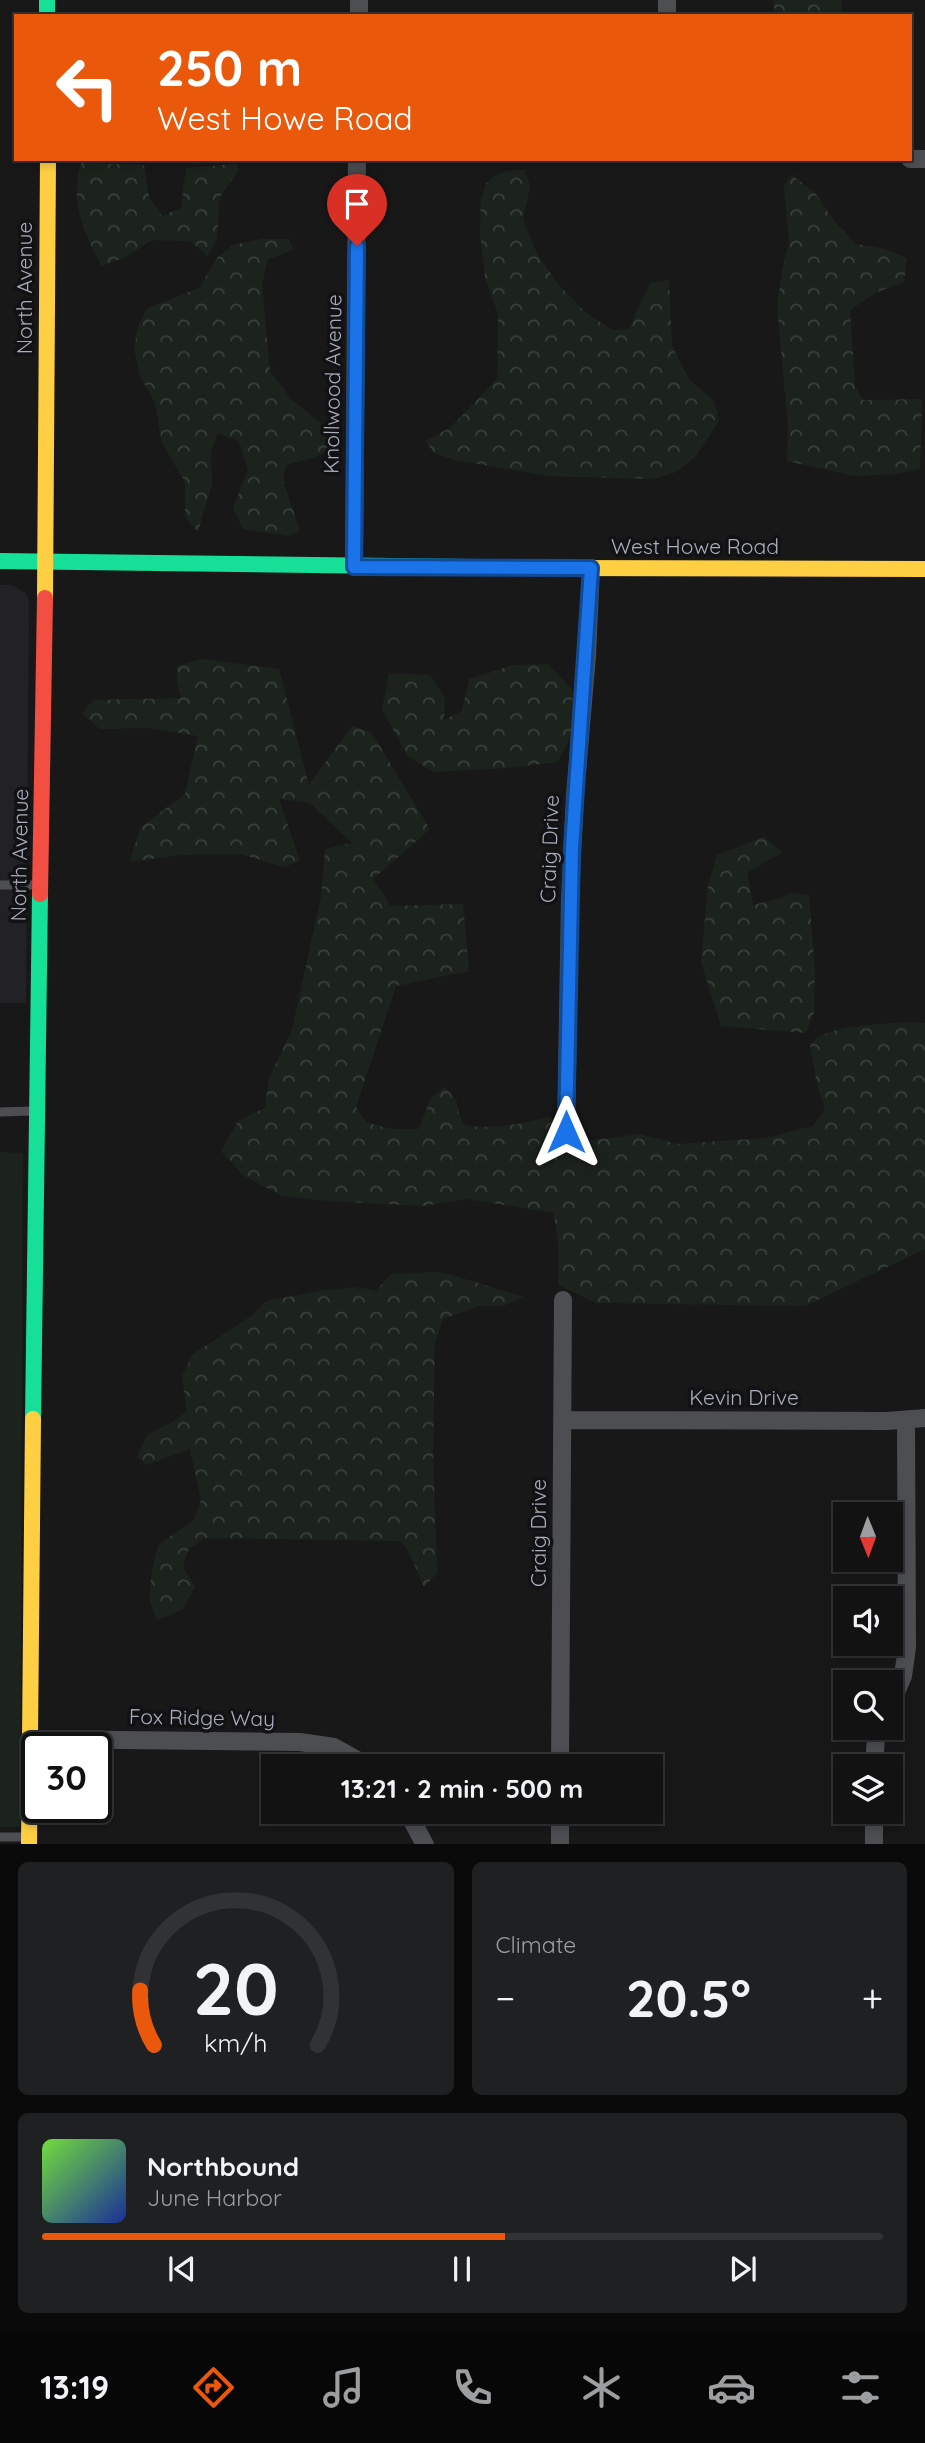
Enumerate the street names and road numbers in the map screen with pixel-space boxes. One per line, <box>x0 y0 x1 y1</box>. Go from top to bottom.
street label: North Avenue <box>11 222 37 354</box>
street label: Knollwood Avenue <box>317 294 347 474</box>
street label: West Howe Road <box>611 533 779 559</box>
street label: North Avenue <box>5 788 33 922</box>
street label: Craig Drive <box>534 794 564 903</box>
street label: Kevin Drive <box>689 1384 799 1410</box>
street label: Craig Drive <box>525 1479 551 1587</box>
street label: Fox Ridge Way <box>129 1703 275 1731</box>

